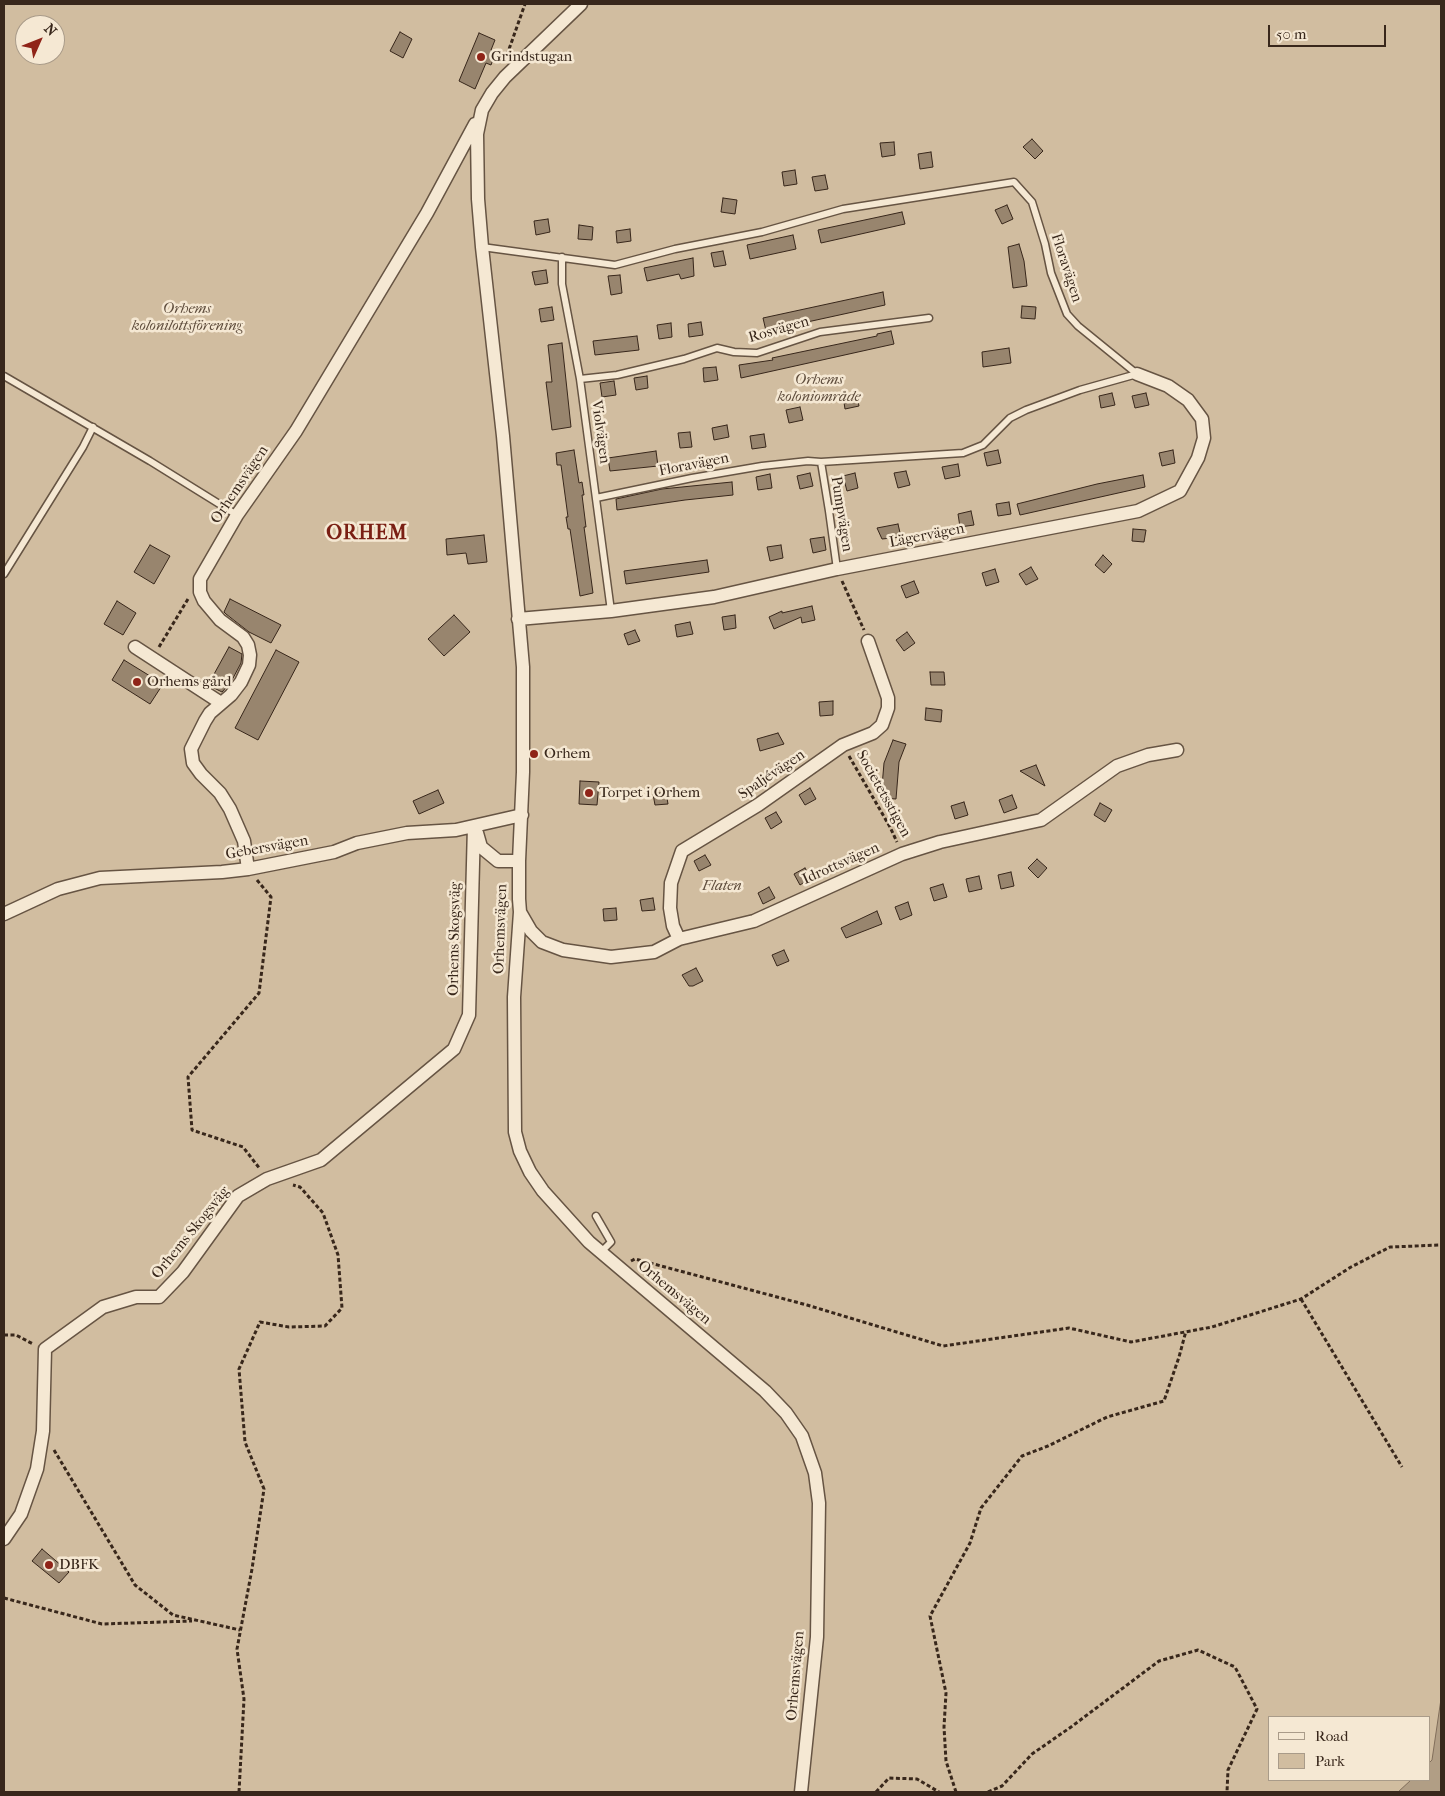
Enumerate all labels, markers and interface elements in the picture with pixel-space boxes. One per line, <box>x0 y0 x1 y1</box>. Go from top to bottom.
north arrow <box>15 15 65 65</box>
scale bar <box>1270 15 1388 47</box>
text: N <box>41 20 60 40</box>
text: 50 m <box>1276 25 1306 43</box>
place label: Grindstugan <box>491 48 572 66</box>
marker: Grindstugan <box>475 51 487 63</box>
street label: Floravägen <box>1046 231 1086 305</box>
park label: Orhems kolonilottsförening <box>132 300 242 335</box>
street label: Rosvägen <box>747 313 811 347</box>
park label: Orhems koloniområde <box>777 371 861 406</box>
street label: Violvägen <box>587 399 613 465</box>
street label: Orhemsvägen <box>207 443 273 527</box>
street label: Floravägen <box>657 449 731 481</box>
street label: Pumpvägen <box>826 475 856 553</box>
street label: Lägervägen <box>888 520 966 552</box>
district label: ORHEM <box>326 522 408 546</box>
place label: Orhems gård <box>147 673 231 691</box>
marker: Orhems gård <box>131 676 143 688</box>
place label: Orhem <box>544 745 590 763</box>
street label: Spaljévägen <box>735 746 809 804</box>
street label: Societetsstigen <box>852 747 914 841</box>
marker: Orhem <box>528 748 540 760</box>
place label: Torpet i Orhem <box>599 784 700 802</box>
marker: Torpet i Orhem <box>583 787 595 799</box>
street label: Gebersvägen <box>224 832 310 864</box>
street label: Idrottsvägen <box>800 839 882 889</box>
park label: Flaten <box>702 877 742 895</box>
street label: Orhems Skogsväg <box>445 882 465 996</box>
street label: Orhemsvägen <box>490 884 512 974</box>
street label: Orhems Skogsväg <box>148 1183 234 1283</box>
street label: Orhemsvägen <box>634 1257 714 1329</box>
place label: DBFK <box>59 1556 99 1574</box>
marker: DBFK <box>43 1559 55 1571</box>
street label: Orhemsvägen <box>783 1630 809 1722</box>
legend <box>1268 1716 1430 1781</box>
text: Road <box>1315 1727 1348 1745</box>
text: Park <box>1315 1752 1345 1770</box>

